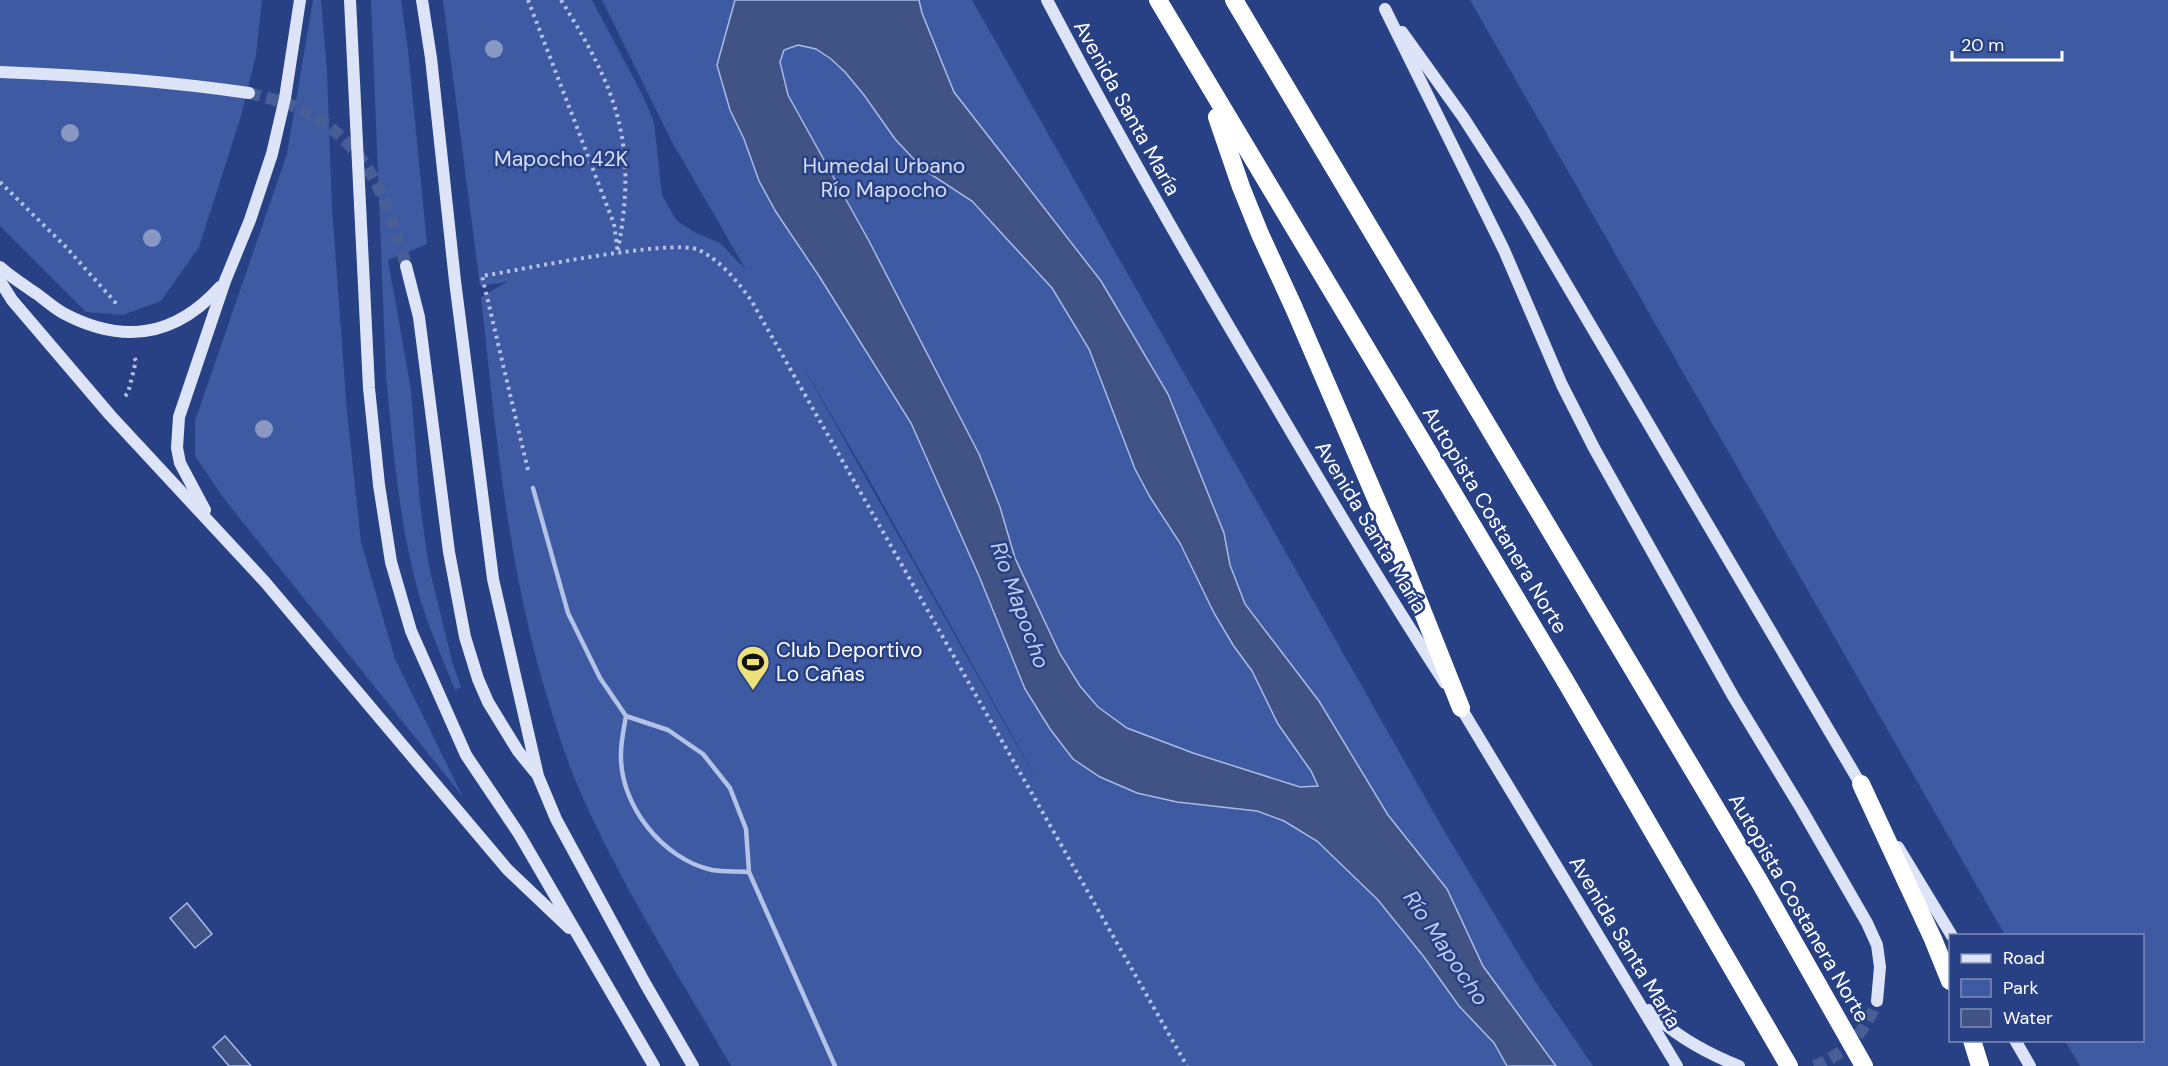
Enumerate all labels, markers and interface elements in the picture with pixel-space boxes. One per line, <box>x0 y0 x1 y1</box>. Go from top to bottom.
street label: Avenida Santa María <box>1067 15 1187 201</box>
scale bar <box>1952 24 2062 62</box>
text: 20 m <box>1961 33 2004 57</box>
park label: Mapocho 42K <box>494 145 628 173</box>
park label: Humedal Urbano Río Mapocho <box>803 152 965 204</box>
street label: Autopista Costanera Norte <box>1416 401 1574 639</box>
street label: Avenida Santa María <box>1308 436 1434 618</box>
water label: Río Mapocho <box>984 537 1056 673</box>
place label: Club Deportivo Lo Cañas <box>776 636 923 688</box>
sports icon: Club Deportivo Lo Cañas <box>735 644 771 691</box>
street label: Autopista Costanera Norte <box>1722 788 1876 1028</box>
street label: Avenida Santa María <box>1562 851 1688 1033</box>
water label: Río Mapocho <box>1397 885 1495 1011</box>
legend <box>1949 934 2144 1042</box>
text: Road <box>2003 946 2045 970</box>
text: Park <box>2003 976 2039 1000</box>
text: Water <box>2003 1006 2053 1030</box>

